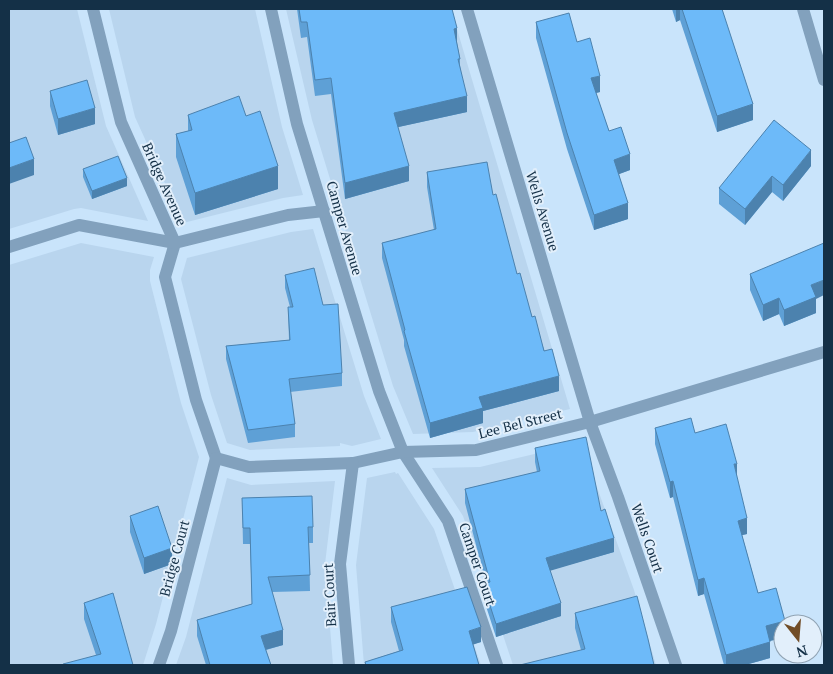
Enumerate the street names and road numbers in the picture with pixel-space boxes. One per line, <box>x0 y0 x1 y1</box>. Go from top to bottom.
street label: Bridge Avenue <box>138 139 192 229</box>
street label: Wells Avenue <box>522 169 564 253</box>
street label: Camper Avenue <box>322 179 368 277</box>
street label: Lee Bel Street <box>476 403 565 443</box>
street label: Wells Court <box>627 501 669 576</box>
street label: Bridge Court <box>155 517 194 599</box>
street label: Camper Court <box>455 520 501 609</box>
street label: Bair Court <box>318 562 340 627</box>

